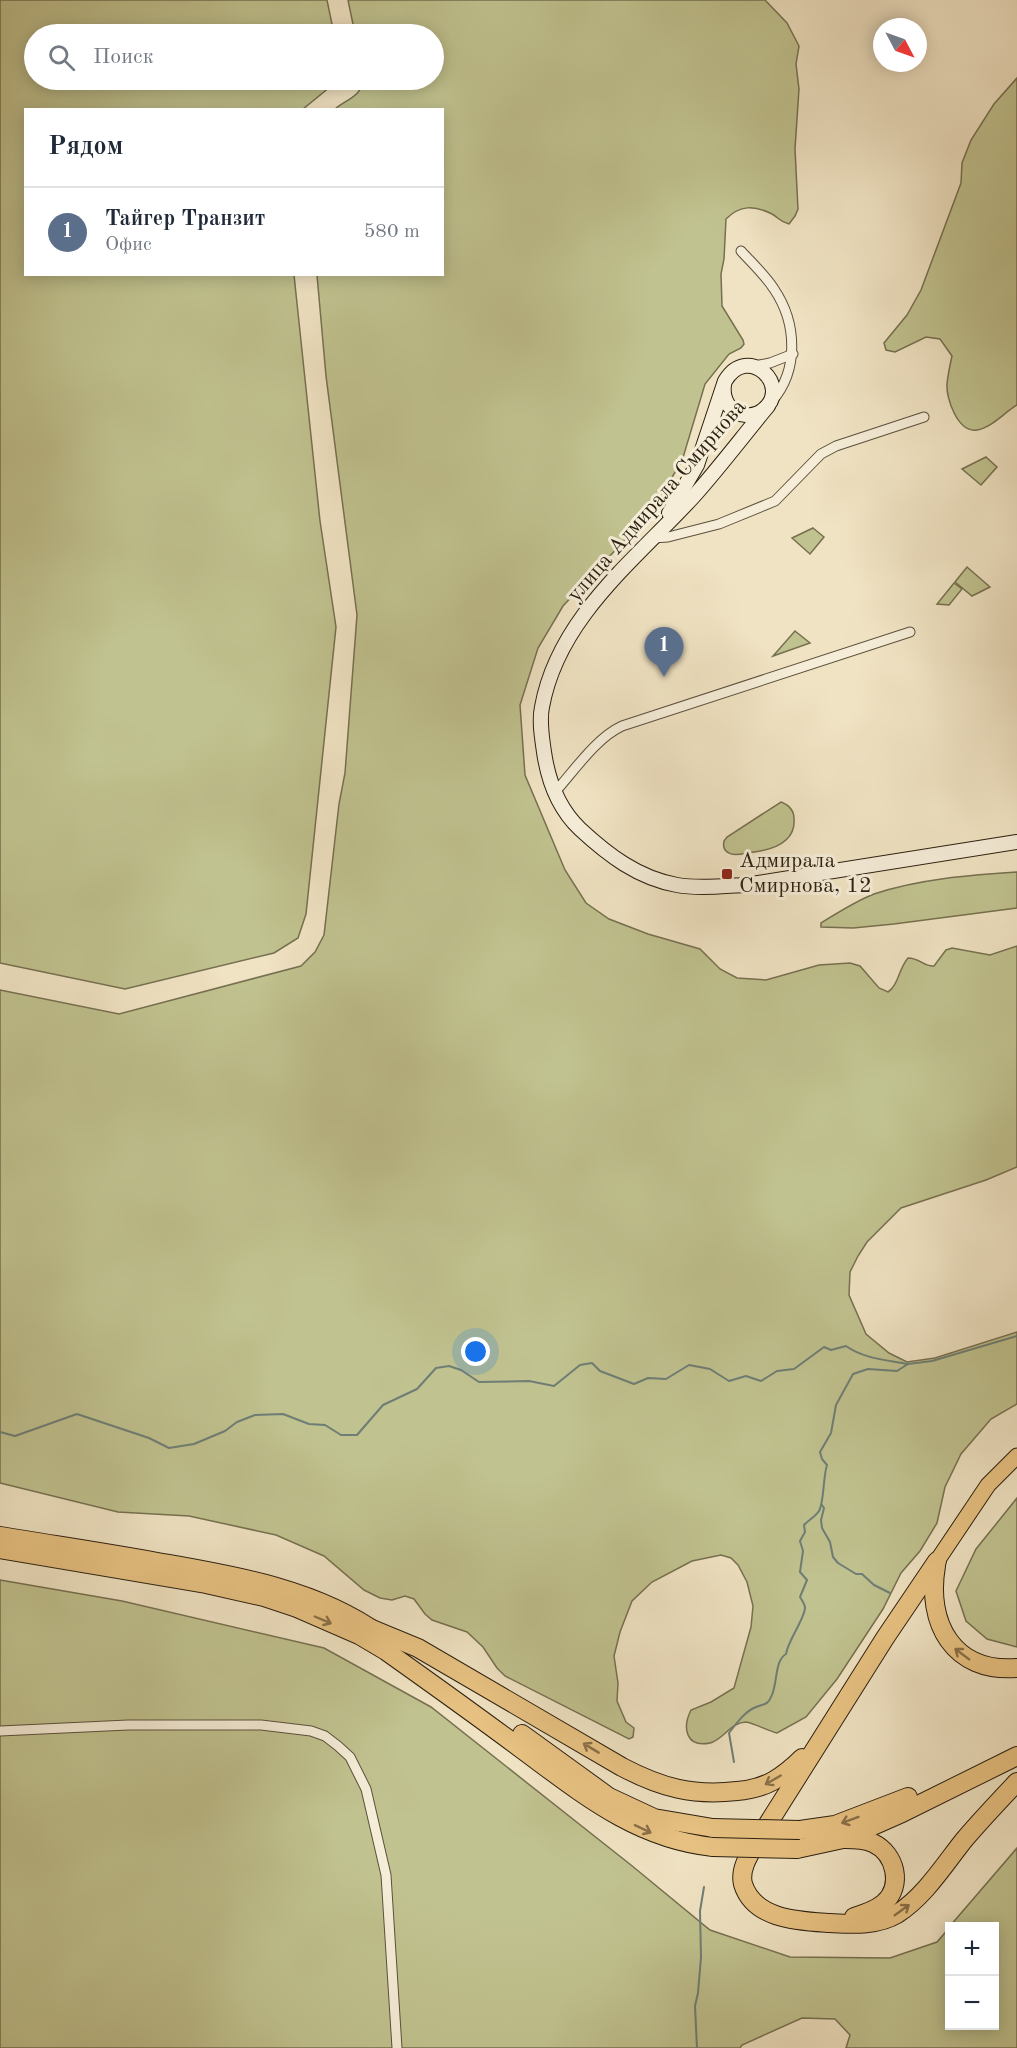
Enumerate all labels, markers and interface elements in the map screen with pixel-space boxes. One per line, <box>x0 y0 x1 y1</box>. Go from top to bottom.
north arrow <box>873 18 927 72</box>
search box <box>24 24 444 90</box>
icon: search <box>45 41 78 74</box>
text: Поиск <box>93 46 154 68</box>
text: Рядом <box>48 134 123 160</box>
text: Тайгер Транзит <box>105 208 265 230</box>
text: 1 <box>62 222 73 242</box>
text: 580 m <box>364 222 420 242</box>
text: Офис <box>105 235 152 255</box>
street label: улица Адмирала Смирнова <box>563 396 751 606</box>
pin: 1 <box>644 628 684 677</box>
place label: Адмирала Смирнова, 12 <box>739 850 872 897</box>
marker: Адмирала Смирнова, 12 <box>720 867 734 881</box>
your location <box>461 1337 490 1366</box>
one-way arrow <box>314 1615 332 1626</box>
one-way arrow <box>954 1648 970 1661</box>
one-way arrow <box>583 1742 600 1754</box>
one-way arrow <box>765 1774 782 1786</box>
one-way arrow <box>841 1815 860 1826</box>
one-way arrow <box>634 1824 652 1835</box>
one-way arrow <box>893 1904 909 1916</box>
map controls <box>945 1922 999 2030</box>
button: + <box>945 1922 999 1976</box>
button: − <box>945 1976 999 2030</box>

